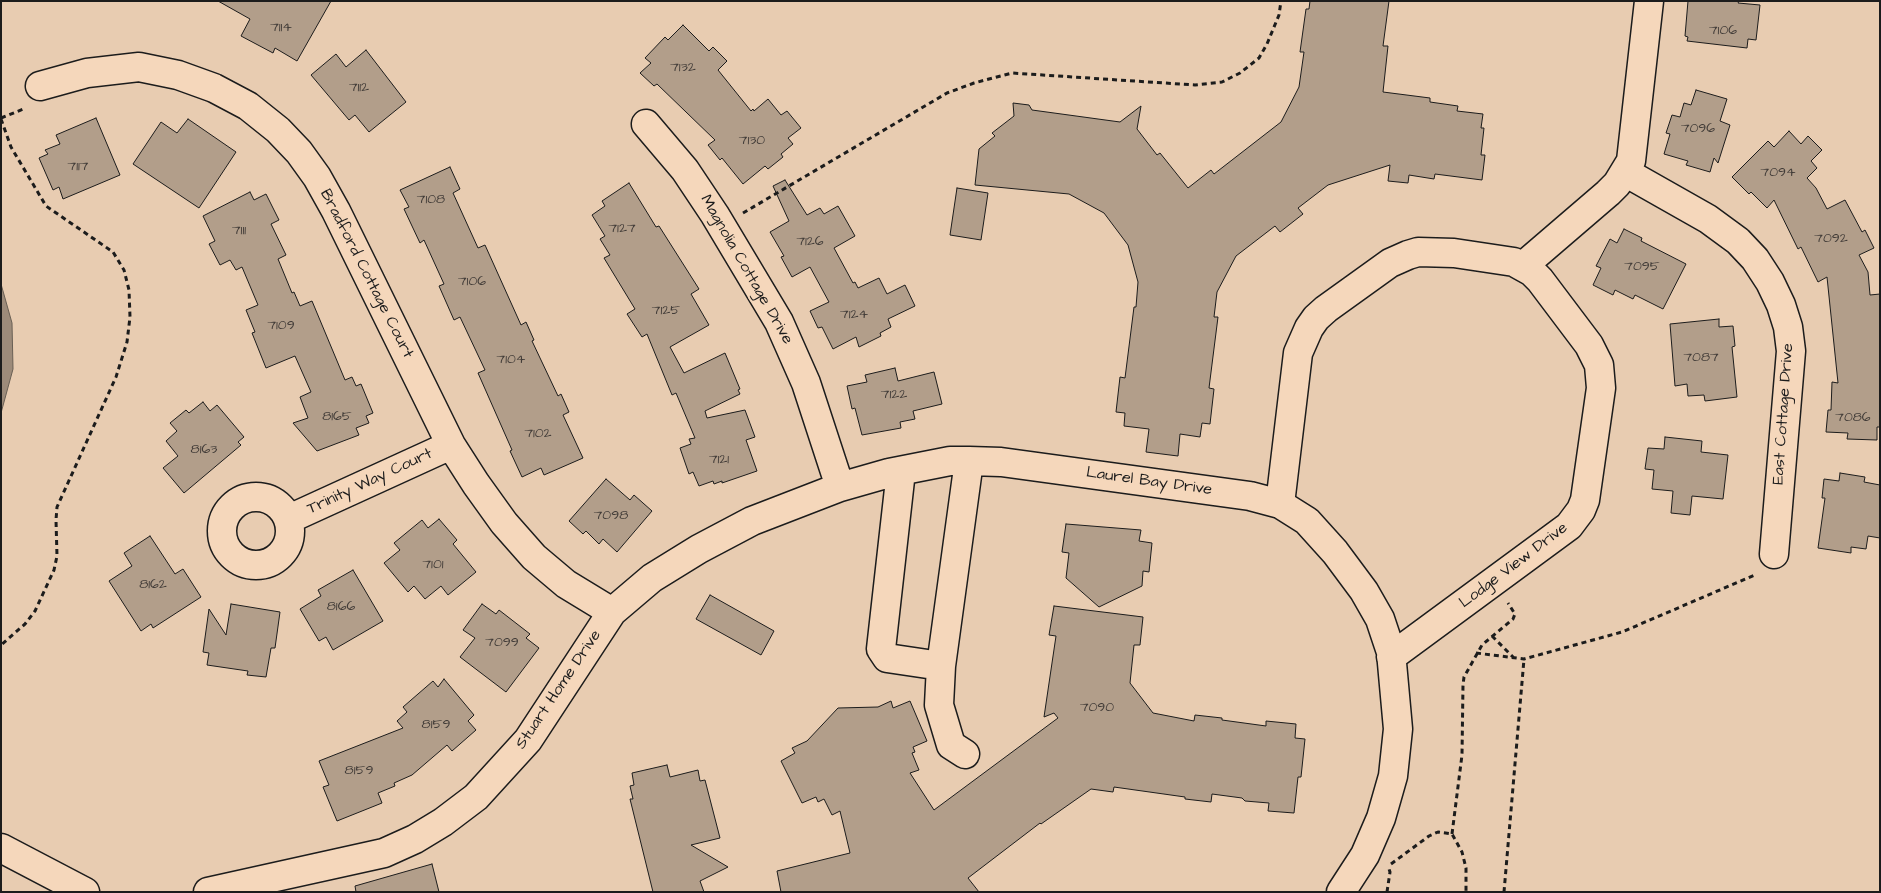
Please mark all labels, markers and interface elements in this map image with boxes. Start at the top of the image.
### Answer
house number: 7114 [270,20,292,36]
house number: 7106 [1709,23,1737,39]
house number: 7132 [670,60,696,76]
house number: 7112 [349,80,369,96]
house number: 7096 [1681,121,1715,137]
house number: 7130 [739,133,765,149]
house number: 7117 [68,159,88,175]
house number: 7094 [1761,165,1795,181]
street label: Bradford Cottage Court [315,186,417,362]
house number: 7108 [417,192,445,208]
street label: Magnolia Cottage Drive [695,192,797,348]
house number: 7127 [608,221,636,237]
house number: 7111 [232,223,246,239]
house number: 7092 [1814,231,1848,247]
house number: 7126 [796,234,824,250]
house number: 7095 [1624,259,1660,275]
house number: 7106 [458,274,486,290]
house number: 7125 [652,303,680,319]
house number: 7124 [840,307,868,323]
house number: 7109 [267,318,295,334]
street label: East Cottage Drive [1769,343,1799,485]
house number: 7087 [1683,350,1719,366]
house number: 7104 [497,352,525,368]
house number: 7122 [881,387,907,403]
house number: 8165 [322,409,352,425]
house number: 7086 [1835,410,1871,426]
house number: 7102 [524,426,552,442]
house number: 8163 [191,442,217,458]
street label: Trinity Way Court [305,445,435,519]
house number: 7121 [709,452,729,468]
street label: Laurel Bay Drive [1085,464,1213,500]
house number: 7098 [594,508,628,524]
street label: Lodge View Drive [1456,519,1572,613]
house number: 7101 [422,557,444,573]
house number: 8162 [139,577,167,593]
house number: 8166 [327,599,355,615]
street label: Stuart Home Drive [512,627,606,753]
house number: 7099 [485,635,519,651]
house number: 7090 [1080,700,1114,716]
house number: 8159 [422,717,450,733]
house number: 8159 [345,763,373,779]

